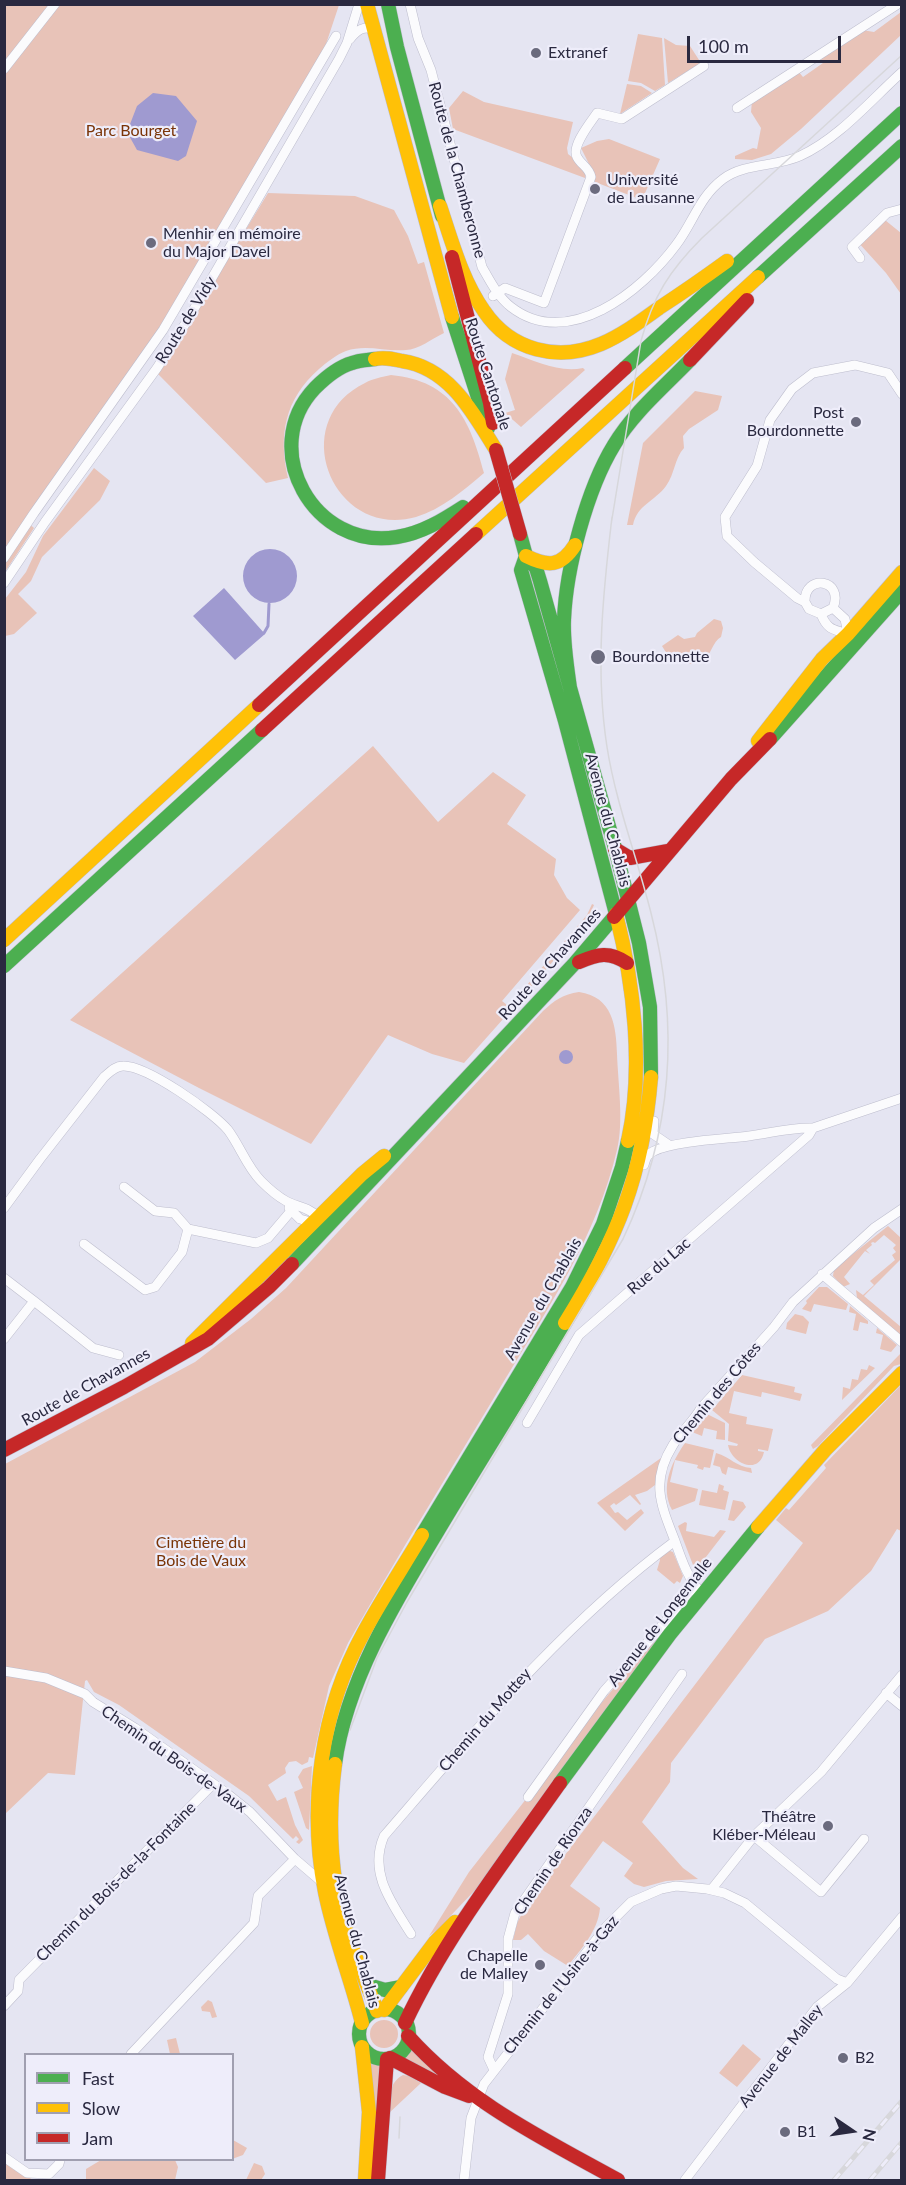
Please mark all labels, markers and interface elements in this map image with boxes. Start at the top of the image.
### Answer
scale bar [690,24,844,62]
text: 100 m [698,35,749,57]
place label: Extranef [548,43,607,63]
marker: Extranef [529,46,543,60]
street label: Route de la Chamberonne [424,80,490,260]
park label: Parc Bourget [86,121,176,141]
place label: Université de Lausanne [607,170,695,208]
marker: Université de Lausanne [588,182,602,196]
place label: Menhir en mémoire du Major Davel [163,224,301,262]
marker: Menhir en mémoire du Major Davel [144,236,158,250]
street label: Route de Vidy [152,273,220,367]
street label: Route Cantonale [461,315,515,433]
place label: Post Bourdonnette [747,403,844,441]
marker: Post Bourdonnette [849,415,863,429]
place label: Bourdonnette [612,647,709,667]
marker: Bourdonnette [589,648,607,666]
street label: Avenue du Chablais [581,751,635,889]
street label: Route de Chavannes [495,904,605,1024]
street label: Avenue du Chablais [500,1234,586,1364]
street label: Rue du Lac [624,1234,694,1298]
street label: Chemin des Côtes [669,1338,765,1448]
street label: Route de Chavannes [18,1344,154,1430]
park label: Cimetière du Bois de Vaux [156,1533,246,1571]
street label: Avenue de Longemalle [604,1554,716,1690]
street label: Chemin du Mottey [435,1664,535,1776]
street label: Chemin du Bois-de-Vaux [97,1701,251,1817]
street label: Chemin du Bois-de-la-Fontaine [32,1798,200,1966]
street label: Chemin de Rionza [510,1803,596,1919]
place label: Théâtre Kléber-Méleau [712,1807,816,1845]
marker: Théâtre Kléber-Méleau [821,1819,835,1833]
street label: Avenue du Chablais [330,1872,384,2010]
street label: Chemin de l'Usine-à-Gaz [499,1912,623,2058]
place label: Chapelle de Malley [460,1946,528,1984]
marker: Chapelle de Malley [533,1958,547,1972]
street label: Avenue de Malley [735,2001,827,2111]
place label: B2 [855,2048,875,2068]
marker: B2 [836,2051,850,2065]
legend [24,2053,234,2161]
text: Fast [82,2067,114,2089]
text: Slow [82,2097,120,2119]
north arrow [822,2101,882,2161]
place label: B1 [797,2122,817,2142]
marker: B1 [778,2125,792,2139]
text: Jam [82,2127,113,2149]
text: N [859,2127,881,2143]

